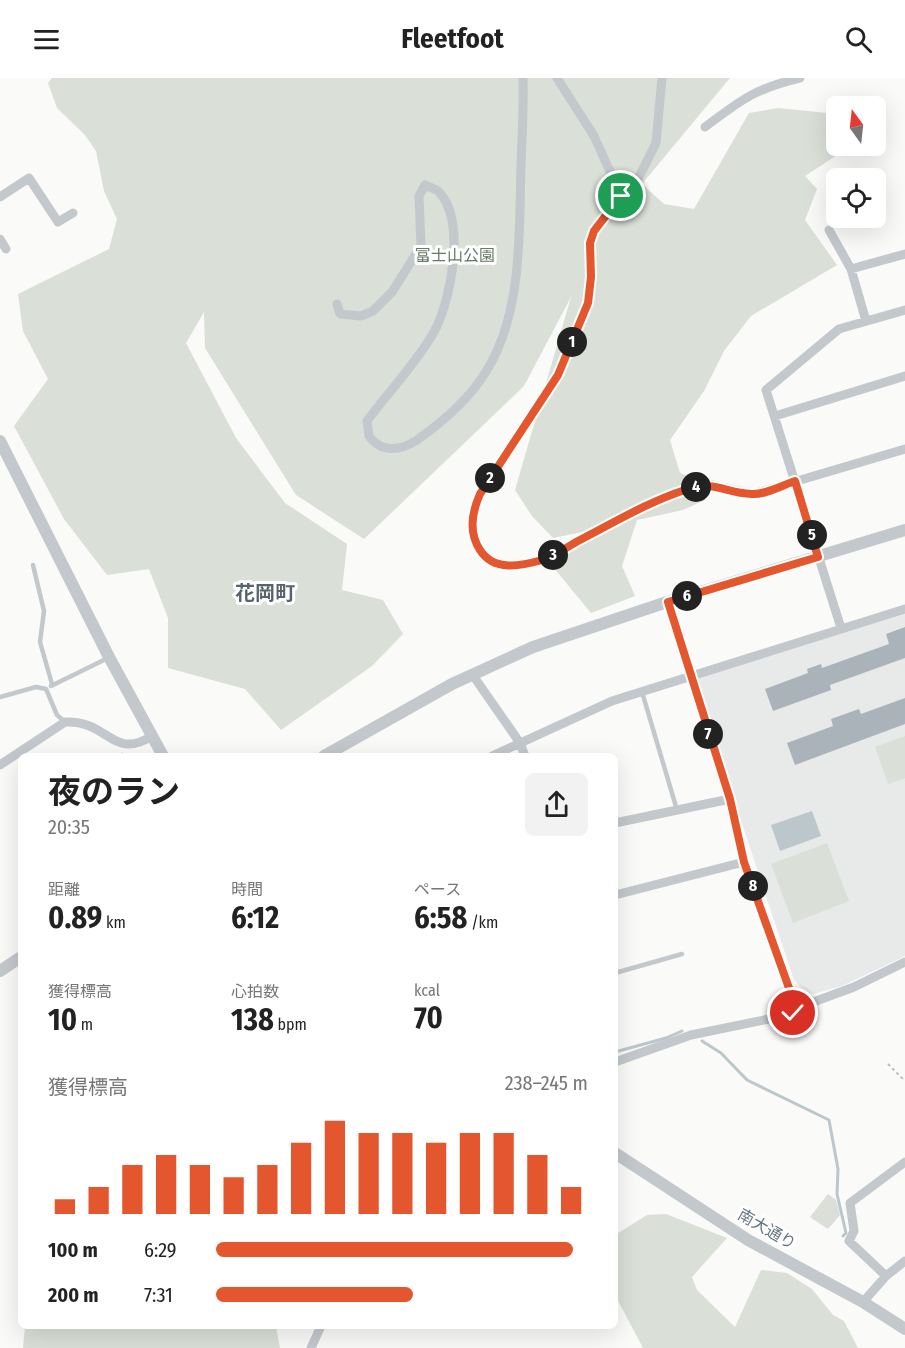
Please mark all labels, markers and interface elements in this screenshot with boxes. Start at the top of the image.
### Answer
icon: menu [30,23,63,56]
text: Fleetfoot [401,23,504,55]
icon: search [842,23,875,56]
north arrow [826,96,886,156]
map controls [826,96,886,228]
button: locate [826,168,886,228]
pin [595,170,646,221]
icon: arrive [604,179,637,212]
park label: 富士山公園 [415,246,495,265]
pin: 1 [557,327,587,357]
text: 1 [569,332,575,351]
pin: 2 [475,463,505,493]
text: 2 [486,468,494,487]
pin: 4 [681,472,711,502]
text: 4 [692,477,700,496]
pin: 5 [797,520,827,550]
text: 5 [808,525,816,544]
pin: 3 [538,540,568,570]
text: 3 [549,545,557,564]
district label: 花岡町 [235,581,295,605]
pin: 6 [672,581,702,611]
text: 6 [683,586,691,605]
pin: 7 [693,719,723,749]
text: 7 [705,724,711,743]
text: 夜のラン [48,772,180,812]
button: share [525,773,588,836]
text: 20:35 [48,815,90,839]
pin: 8 [738,871,768,901]
text: 8 [749,876,757,895]
text: 距離 [48,880,80,899]
text: 時間 [231,880,263,899]
text: ペース [414,880,461,899]
text: 0.89 [48,900,102,936]
text: 6:12 [231,900,279,936]
text: 6:58 [414,900,467,936]
text: km [102,913,126,932]
text: /km [467,913,498,932]
text: kcal [414,981,440,1000]
text: 獲得標高 [48,982,112,1001]
text: 心拍数 [231,982,279,1001]
pin [767,987,818,1038]
icon: check [776,996,809,1029]
text: 70 [414,1000,443,1036]
text: 10 [48,1002,77,1038]
text: 138 [231,1002,274,1038]
text: m [77,1015,93,1034]
text: bpm [274,1015,307,1034]
text: 238–245 m [505,1071,588,1095]
text: 獲得標高 [48,1075,128,1099]
street label: 南大通り [735,1205,799,1253]
text: 100 m [48,1238,98,1262]
text: 6:29 [144,1238,177,1262]
text: 200 m [48,1283,99,1307]
text: 7:31 [144,1283,173,1307]

